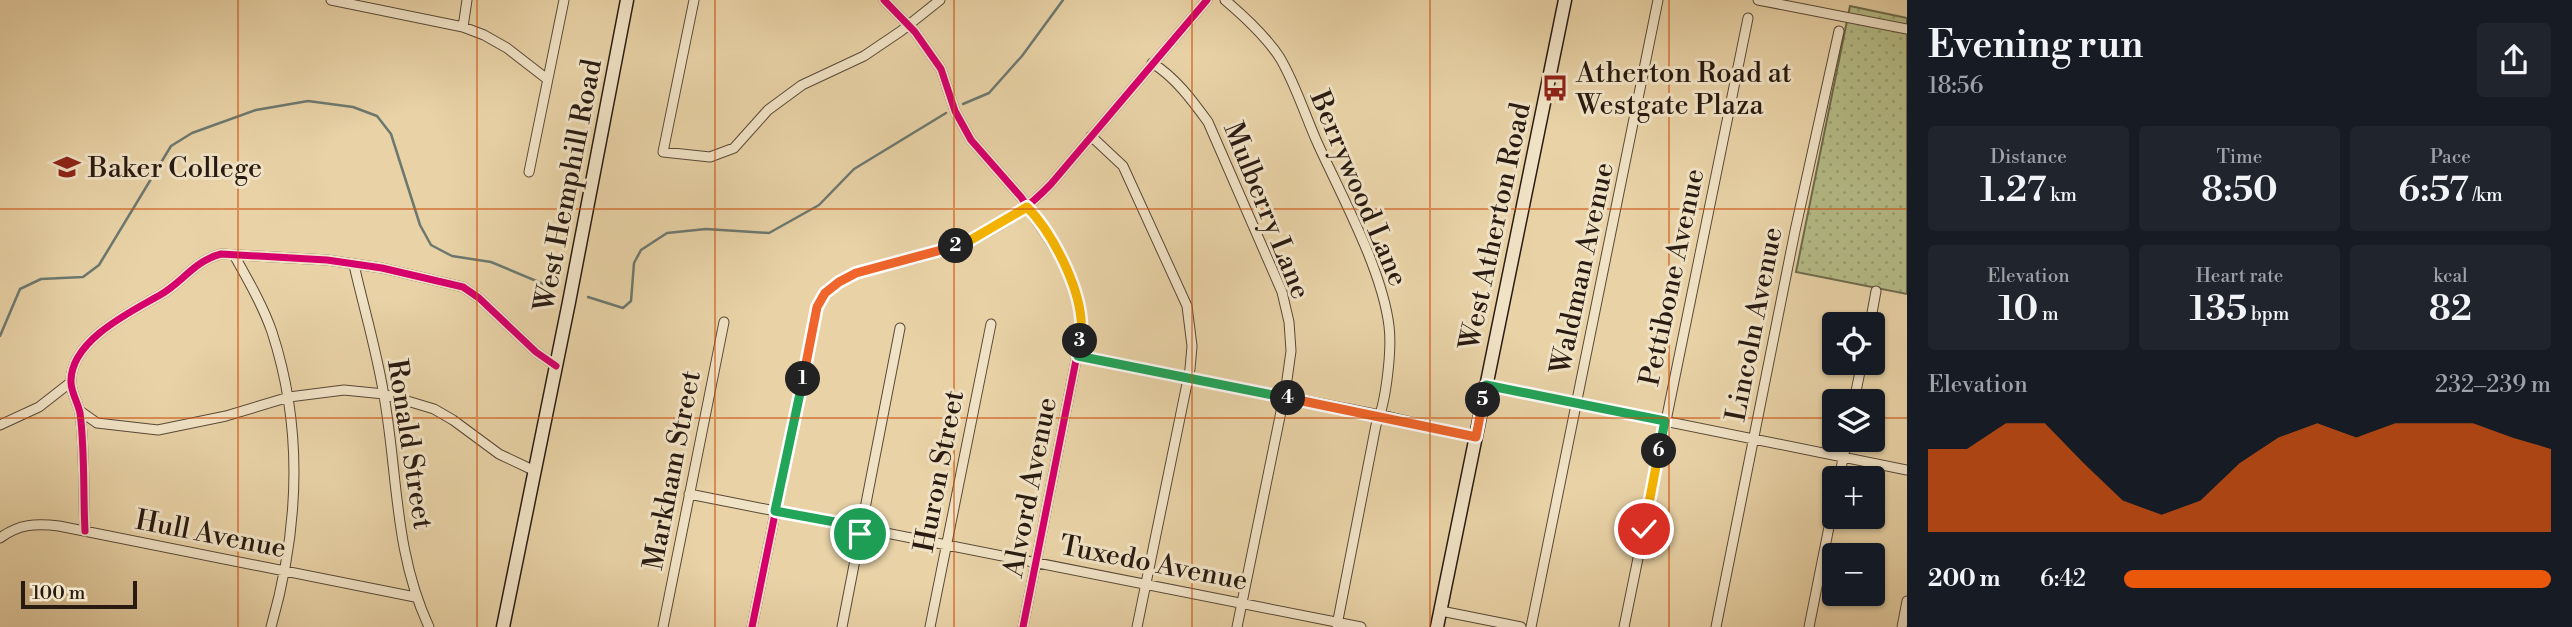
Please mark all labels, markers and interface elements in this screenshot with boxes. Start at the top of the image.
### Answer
text: Evening run [1928,22,2143,69]
button: share [2477,23,2551,97]
street label: West Hemphill Road [527,56,610,315]
place label: Atherton Road at Westgate Plaza [1575,56,1792,123]
text: 18:56 [1928,72,1983,100]
bus stop icon: Atherton Road at Westgate Plaza [1540,73,1570,103]
street label: Berrywood Lane [1301,85,1416,292]
street label: West Atherton Road [1452,99,1539,354]
street label: Mulberry Lane [1215,117,1318,304]
text: Distance [1990,145,2067,169]
text: Time [2217,145,2262,169]
text: Pace [2430,145,2471,169]
place label: Baker College [87,151,262,186]
school or university icon: Baker College [52,152,82,182]
street label: Waldman Avenue [1543,159,1622,378]
street label: Pettibone Avenue [1632,166,1713,389]
text: 1.27 [1980,169,2046,212]
text: 8:50 [2201,169,2278,212]
text: 6:57 [2398,169,2469,212]
text: km [2046,183,2077,207]
text: /km [2469,183,2503,207]
street label: Lincoln Avenue [1718,224,1790,424]
pin: 2 [939,229,974,264]
text: 2 [950,233,961,257]
text: Elevation [1987,264,2070,288]
text: Heart rate [2196,264,2283,288]
text: kcal [2433,264,2468,288]
text: 10 [1998,288,2038,331]
text: 135 [2190,288,2247,331]
text: 82 [2429,288,2472,331]
text: m [2038,302,2059,326]
text: bpm [2247,302,2290,326]
map controls [1822,312,1885,606]
button: locate [1822,312,1885,375]
pin: 3 [1062,324,1098,358]
text: 3 [1074,328,1085,352]
street label: Ronald Street [379,357,440,532]
pin: 1 [786,362,820,396]
text: 1 [798,366,807,390]
street label: Markham Street [636,367,709,573]
text: Elevation [1928,371,2028,399]
text: 232–239 m [2435,371,2551,399]
pin: 4 [1270,380,1306,416]
pin: 5 [1466,382,1500,418]
text: 4 [1281,385,1294,409]
street label: Huron Street [907,387,972,555]
text: 5 [1477,387,1488,411]
button: layers [1822,389,1885,452]
street label: Alvord Avenue [996,394,1065,581]
pin: 6 [1642,434,1676,468]
text: 6 [1653,438,1664,462]
button: + [1822,466,1885,529]
pin [1614,499,1674,559]
street label: Hull Avenue [132,503,289,566]
pin [830,504,890,564]
icon: check [1625,510,1663,548]
icon: arrive [841,515,879,553]
street label: Tuxedo Avenue [1057,528,1251,599]
button: − [1822,543,1885,606]
text: 200 m [1928,565,2000,593]
text: 6:42 [2040,565,2086,593]
scale bar [21,578,136,610]
text: 100 m [32,581,85,605]

